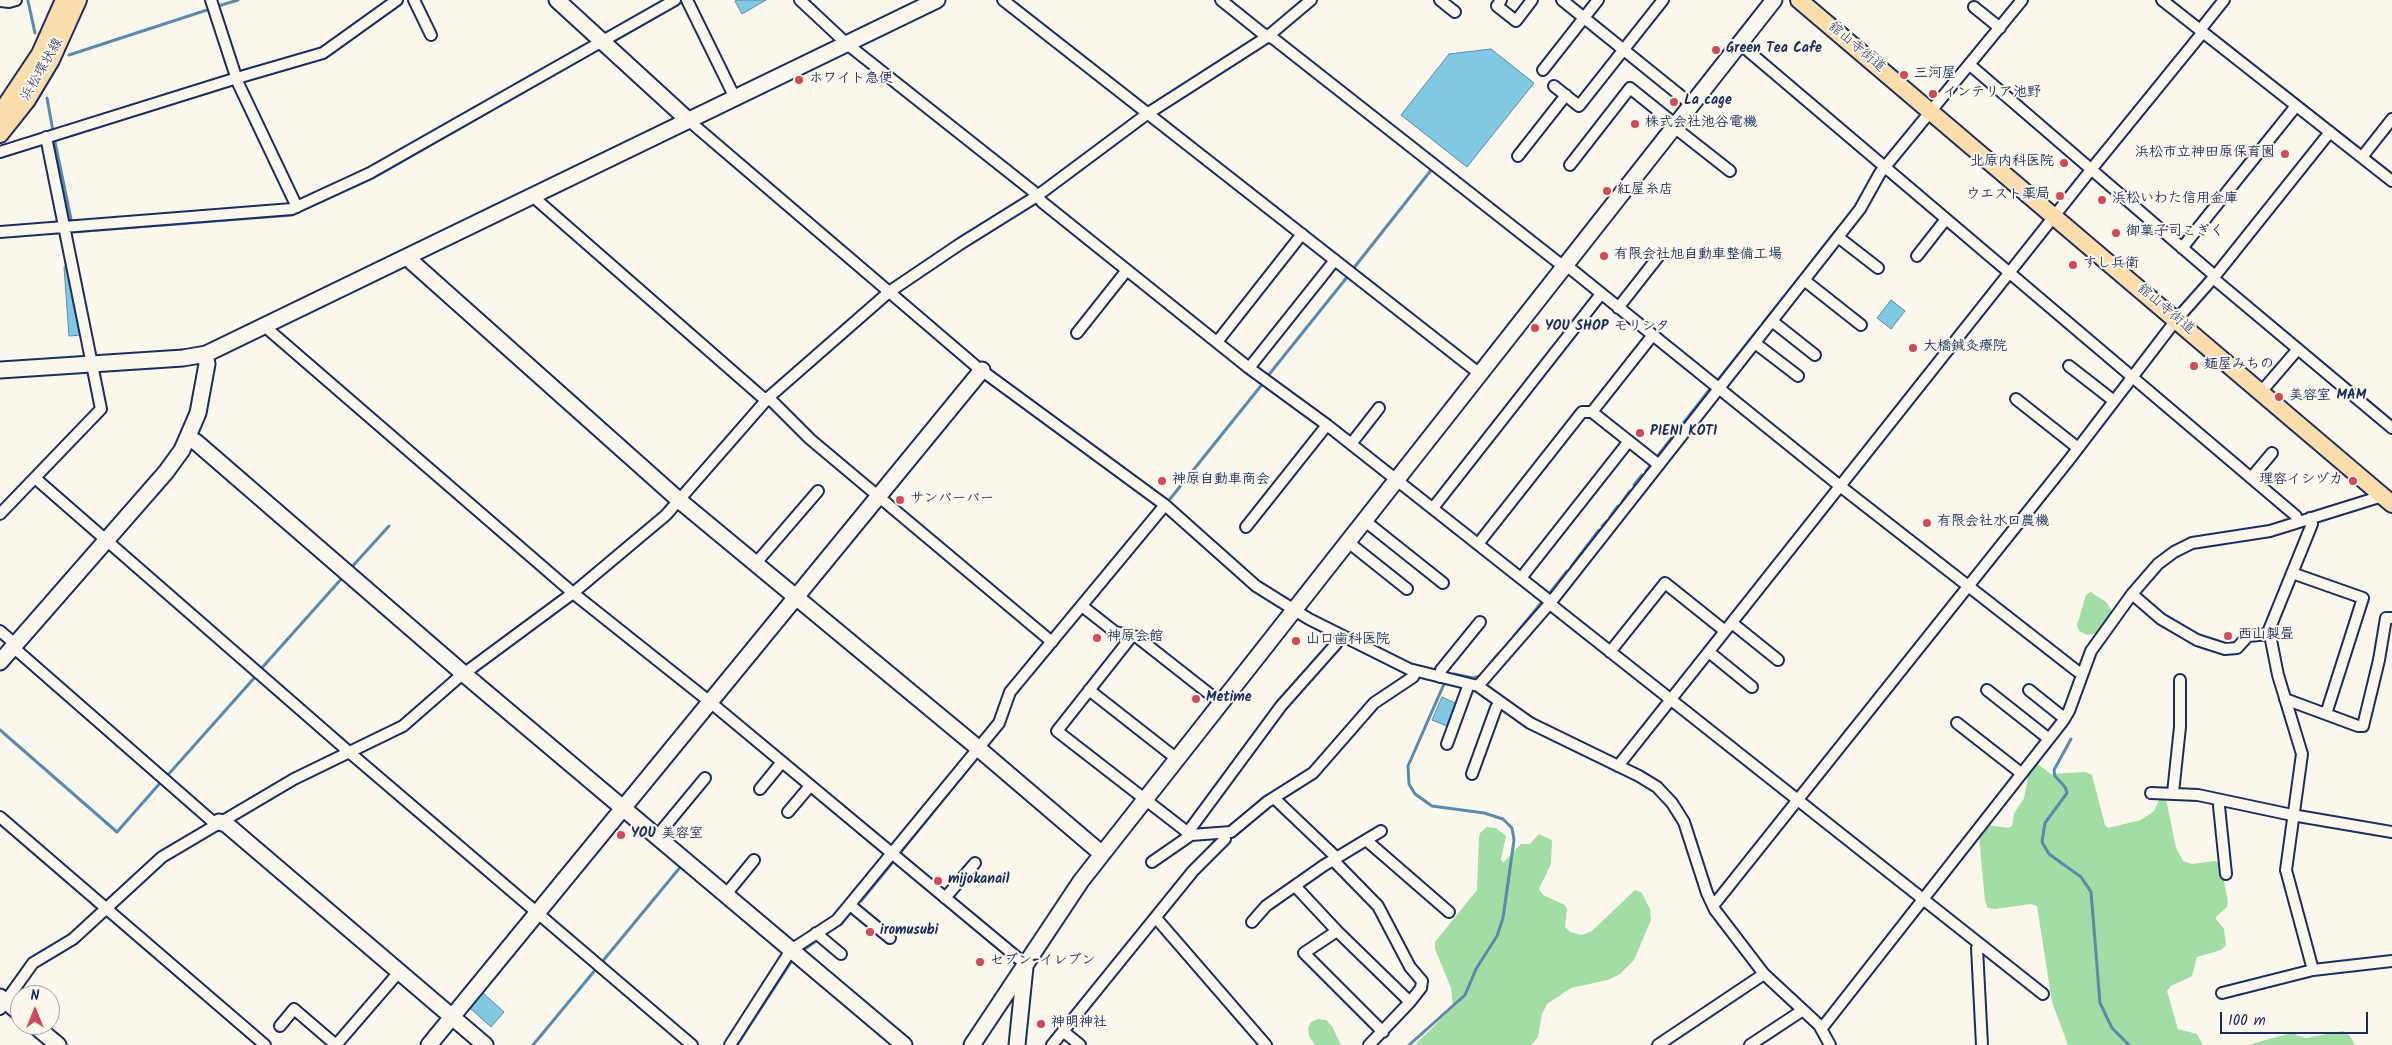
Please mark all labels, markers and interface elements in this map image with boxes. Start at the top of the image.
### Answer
street label: 舘山寺街道 [1824,19,1888,77]
street label: 浜松環状線 [18,35,68,105]
place label: Green Tea Cafe [1726,42,1822,58]
marker: Green Tea Cafe [1710,44,1722,56]
place label: 三河屋 [1914,67,1956,83]
marker: 三河屋 [1898,69,1910,81]
place label: ホワイト急便 [809,72,893,88]
marker: ホワイト急便 [793,74,805,86]
place label: インテリア池野 [1943,86,2041,102]
marker: インテリア池野 [1927,88,1939,100]
place label: La cage [1684,94,1732,110]
marker: La cage [1668,96,1680,108]
place label: 株式会社池谷電機 [1645,116,1757,132]
marker: 株式会社池谷電機 [1629,118,1641,130]
place label: 浜松市立神田原保育園 [2135,146,2275,162]
marker: 浜松市立神田原保育園 [2279,148,2291,160]
place label: 北原内科医院 [1970,155,2054,171]
marker: 北原内科医院 [2058,157,2070,169]
place label: 紅屋糸店 [1617,183,1673,199]
marker: 紅屋糸店 [1601,185,1613,197]
place label: ウエスト薬局 [1966,188,2050,204]
marker: ウエスト薬局 [2054,190,2066,202]
place label: 浜松いわた信用金庫 [2112,192,2238,208]
marker: 浜松いわた信用金庫 [2096,194,2108,206]
place label: 御菓子司こぎく [2126,225,2224,241]
marker: 御菓子司こぎく [2110,227,2122,239]
place label: 有限会社旭自動車整備工場 [1614,248,1782,264]
marker: 有限会社旭自動車整備工場 [1598,250,1610,262]
place label: すし兵衛 [2083,257,2139,273]
marker: すし兵衛 [2067,259,2079,271]
street label: 舘山寺街道 [2133,281,2197,339]
place label: YOU SHOP モリシタ [1545,320,1670,336]
marker: YOU SHOP モリシタ [1529,322,1541,334]
place label: 大橋鍼灸療院 [1923,340,2007,356]
marker: 大橋鍼灸療院 [1907,342,1919,354]
place label: 麺屋みちの [2204,358,2274,374]
marker: 麺屋みちの [2188,360,2200,372]
place label: 美容室 MAM [2289,389,2366,405]
marker: 美容室 MAM [2273,391,2285,403]
place label: PIENI KOTI [1650,425,1717,441]
marker: PIENI KOTI [1634,427,1646,439]
place label: 神原自動車商会 [1172,473,1270,489]
place label: 理容イシヅカ [2259,473,2343,489]
marker: 神原自動車商会 [1156,475,1168,487]
marker: 理容イシヅカ [2347,475,2359,487]
place label: サンバーバー [910,492,994,508]
marker: サンバーバー [894,494,906,506]
place label: 有限会社水口農機 [1937,515,2049,531]
marker: 有限会社水口農機 [1921,517,1933,529]
place label: 西山製畳 [2238,628,2294,644]
place label: 神原会館 [1107,630,1163,646]
marker: 西山製畳 [2222,630,2234,642]
marker: 神原会館 [1091,632,1103,644]
place label: 山口歯科医院 [1306,633,1390,649]
marker: 山口歯科医院 [1290,635,1302,647]
place label: Metime [1206,691,1252,707]
marker: Metime [1190,693,1202,705]
place label: YOU 美容室 [631,827,703,843]
marker: YOU 美容室 [615,829,627,841]
place label: mijokanail [948,873,1009,889]
marker: mijokanail [932,875,944,887]
place label: iromusubi [880,924,938,940]
marker: iromusubi [864,926,876,938]
place label: セブン-イレブン [990,954,1095,970]
marker: セブン-イレブン [974,956,986,968]
north arrow [10,985,60,1035]
text: N [31,985,39,1007]
scale bar [2222,1002,2370,1034]
text: 100 m [2228,1009,2266,1033]
place label: 神明神社 [1051,1016,1107,1032]
marker: 神明神社 [1035,1018,1047,1030]

